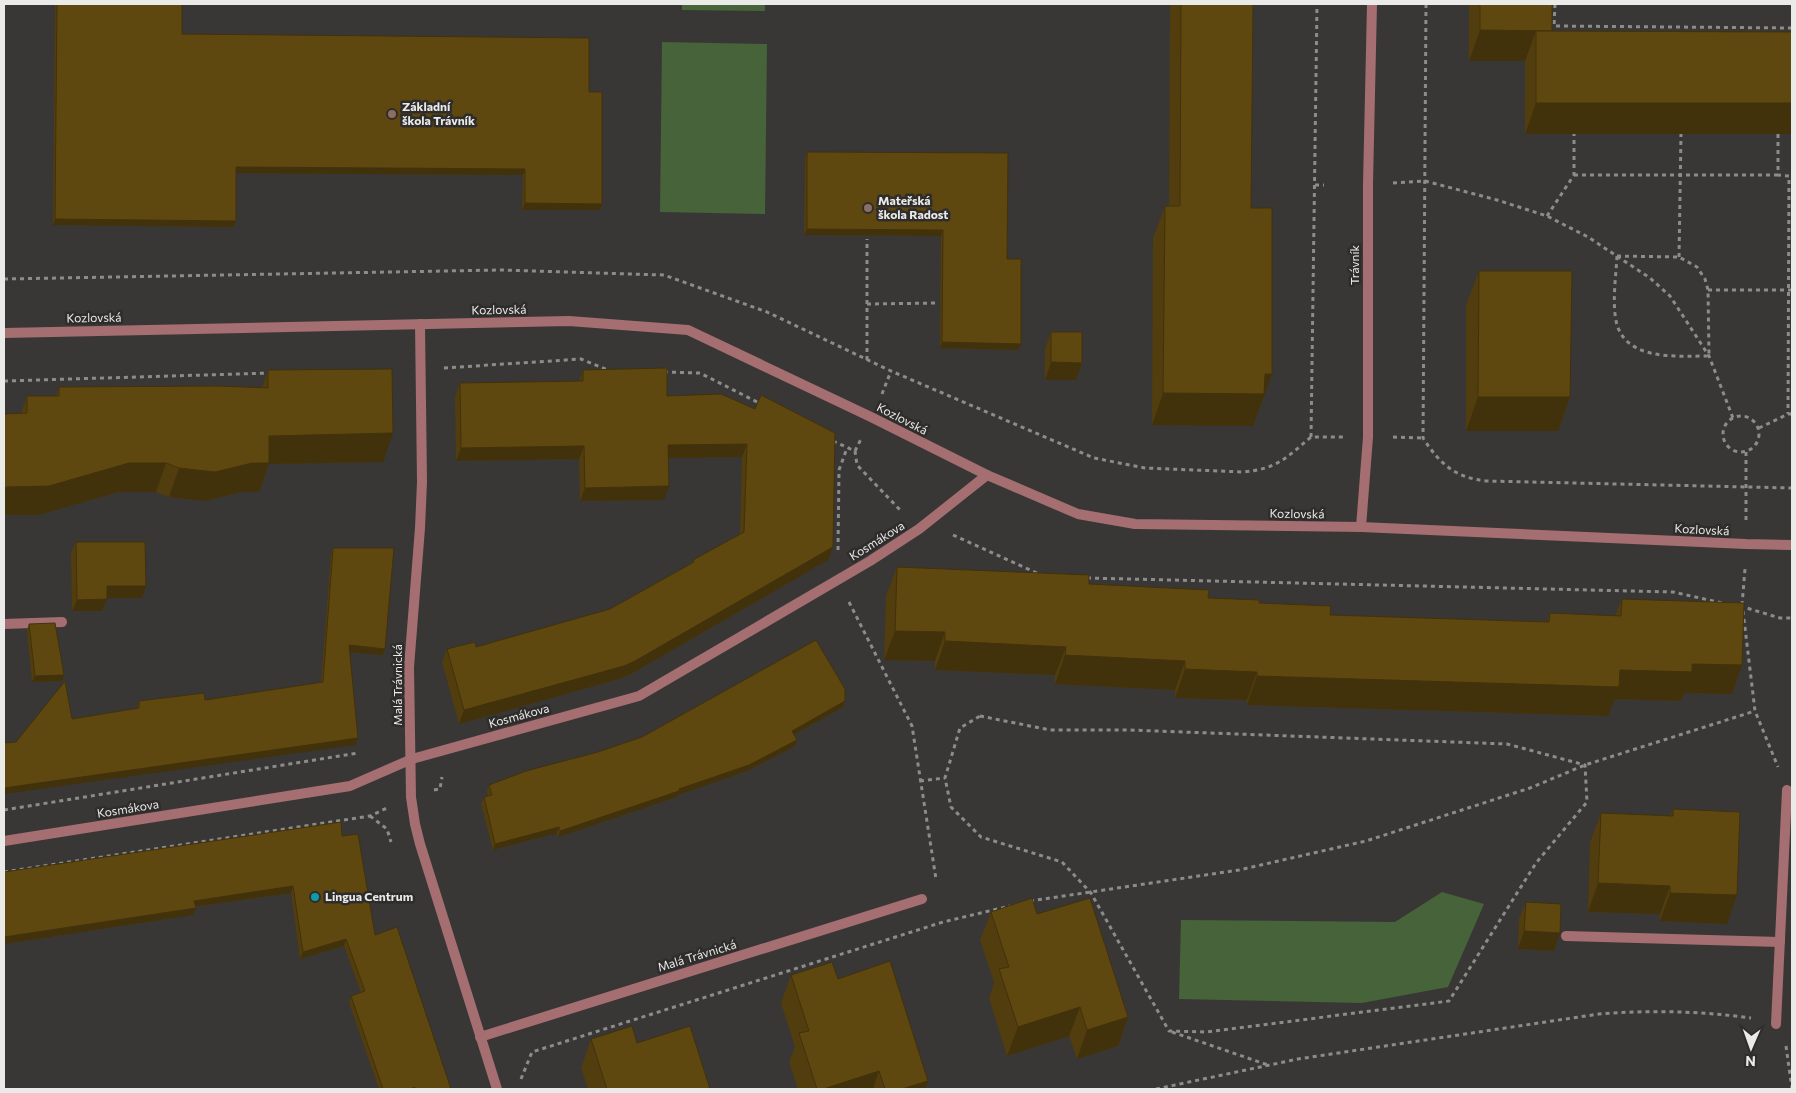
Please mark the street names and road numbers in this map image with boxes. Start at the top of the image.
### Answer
street label: Trávník [1347,244,1361,285]
street label: Kozlovská [471,302,527,316]
street label: Kozlovská [66,310,122,324]
street label: Kozlovská [875,399,930,437]
street label: Kozlovská [1269,506,1325,520]
street label: Kosmákova [846,518,907,563]
street label: Kozlovská [1674,521,1730,537]
street label: Malá Trávnická [390,644,404,726]
street label: Kosmákova [487,700,551,730]
street label: Kosmákova [96,796,160,820]
street label: Malá Trávnická [656,936,738,974]

